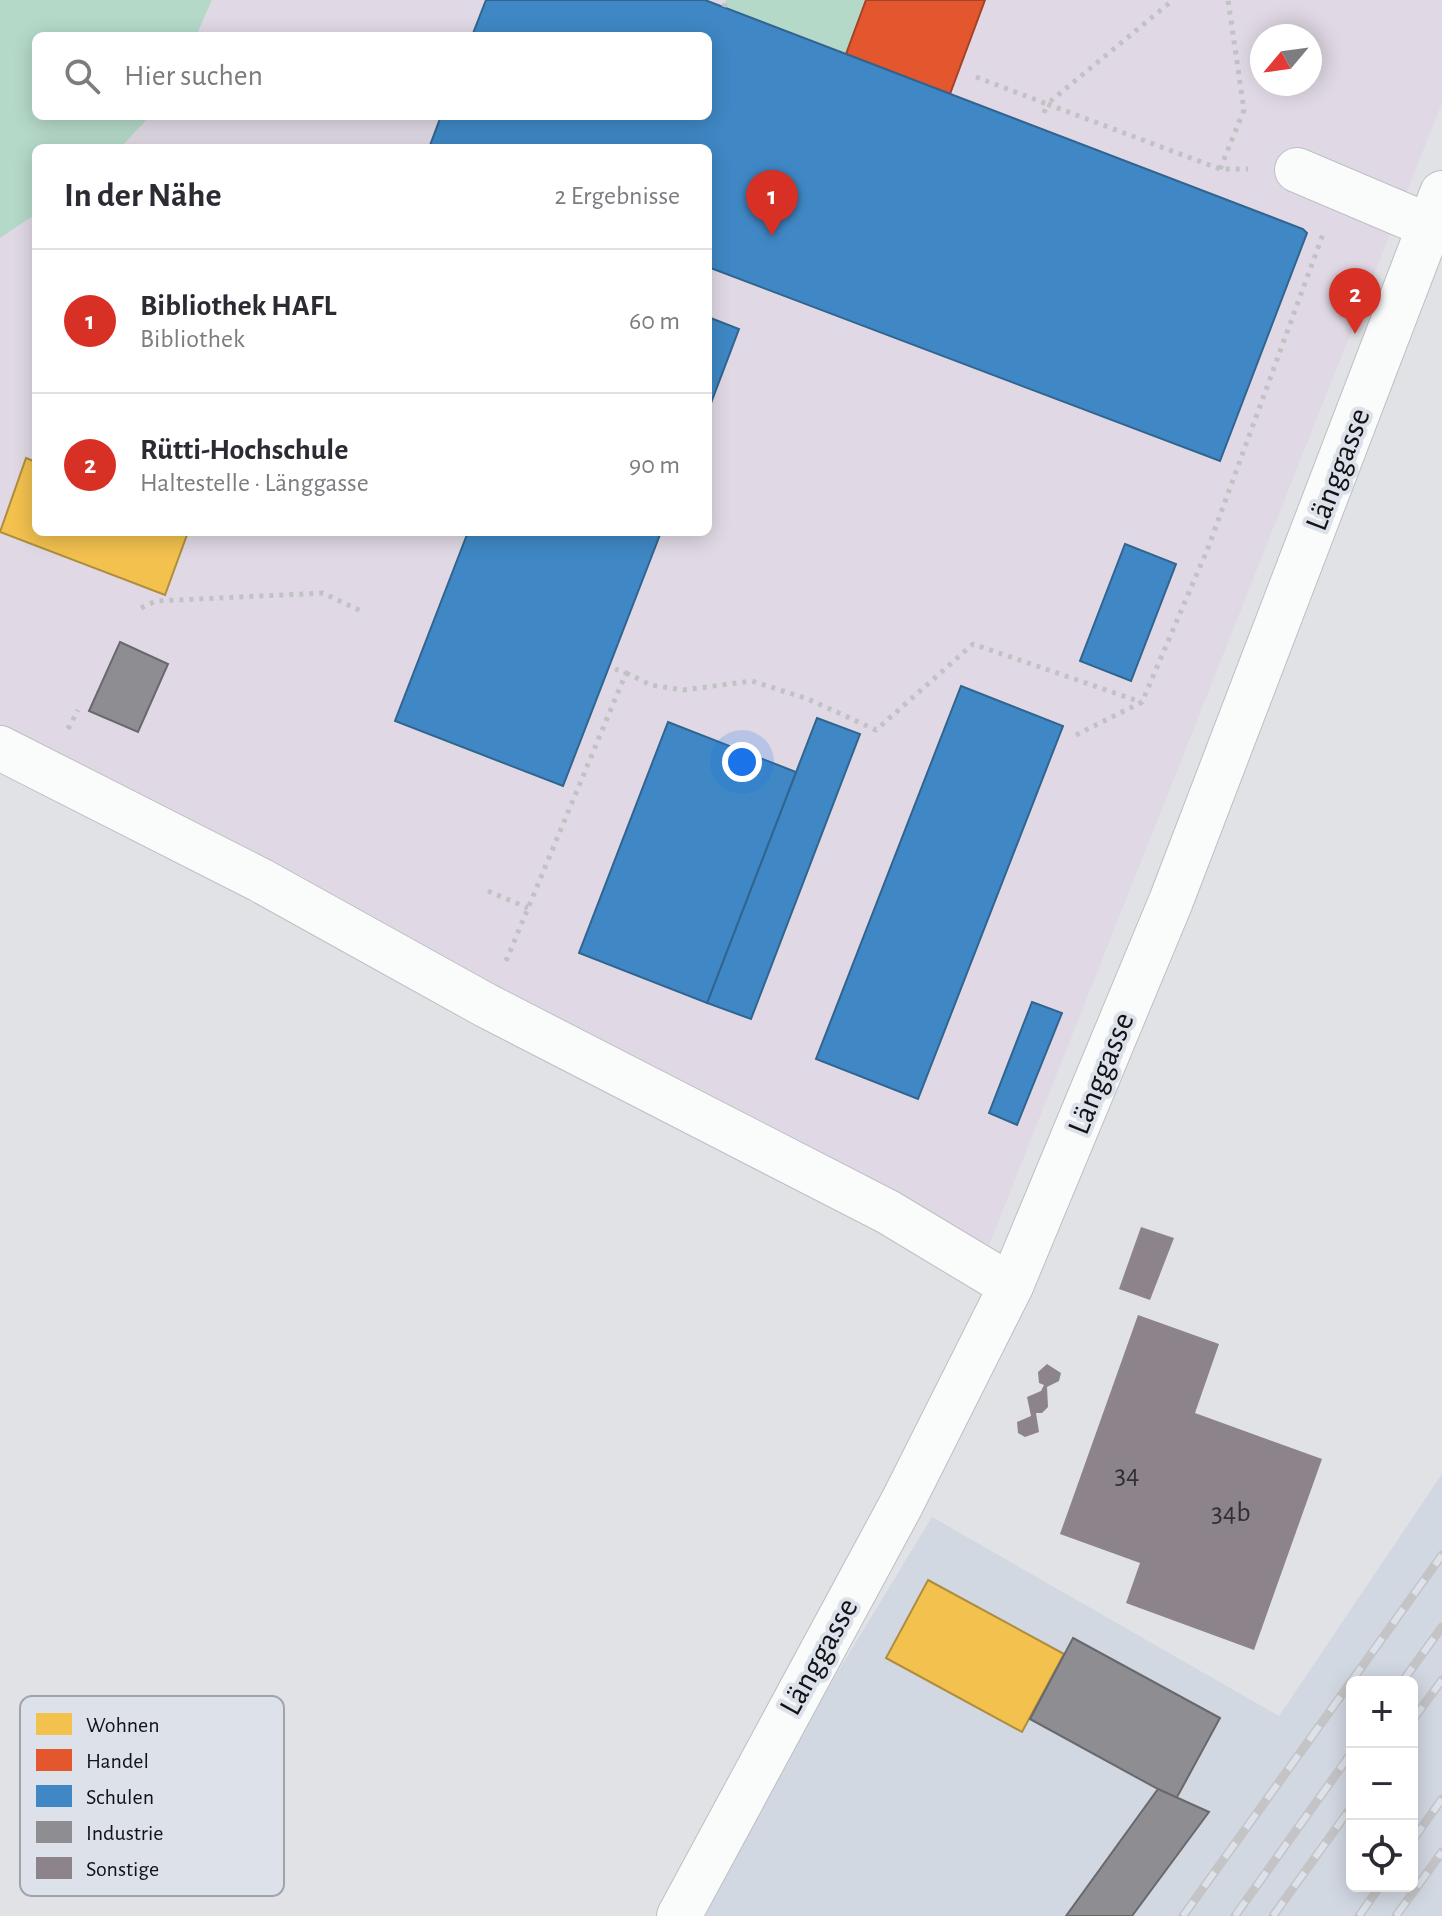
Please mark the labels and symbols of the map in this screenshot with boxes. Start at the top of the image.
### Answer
north arrow [1250,24,1322,96]
pin: 1 [746,170,798,236]
pin: 2 [1329,268,1381,334]
street label: Länggasse [1300,404,1376,535]
your location [722,742,762,782]
street label: Länggasse [1062,1008,1140,1139]
house number: 34 [1114,1461,1140,1489]
house number: 34b [1211,1499,1251,1527]
street label: Länggasse [774,1593,864,1720]
legend [20,1696,284,1896]
text: Wohnen [86,1714,160,1736]
text: Handel [86,1750,149,1772]
text: Schulen [86,1786,154,1808]
text: Industrie [86,1822,163,1844]
text: Sonstige [86,1858,159,1880]

